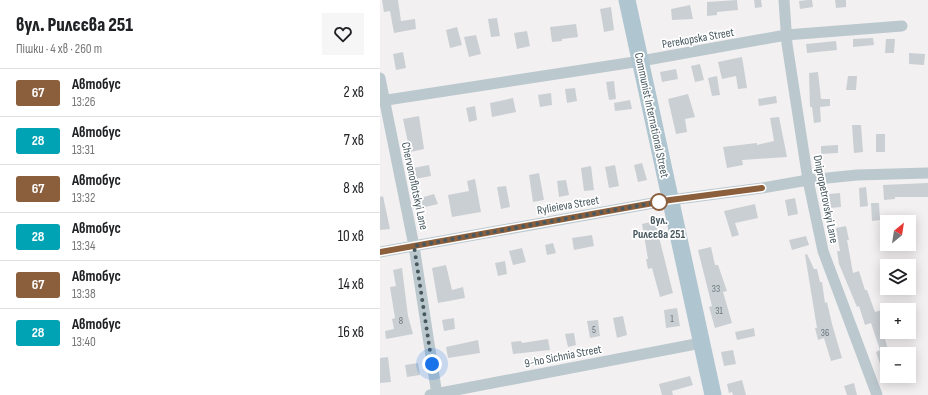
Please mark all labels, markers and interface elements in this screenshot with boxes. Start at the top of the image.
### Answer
button: heart [322,13,364,55]
text: вул. Рилєєва 251 [16,14,133,37]
street label: Perekopska Street [661,25,736,52]
text: Пішки · 4 хв · 260 m [16,41,102,57]
street label: Communist International Street [631,51,672,179]
text: Автобус [72,75,121,94]
text: 2 хв [344,83,364,102]
text: 67 [32,84,44,101]
text: 13:26 [72,94,96,110]
text: Автобус [72,123,121,142]
text: 7 хв [344,131,364,150]
text: 28 [32,132,44,149]
street label: Chervonoflotskyi Lane [398,141,431,232]
text: 13:31 [72,142,94,158]
street label: Dnipropetrovskyi Lane [810,154,841,245]
text: Автобус [72,171,121,190]
text: 8 хв [343,179,364,198]
text: 67 [32,180,44,197]
text: 13:32 [72,190,95,206]
street label: Rylieieva Street [536,193,601,218]
marker: вул. Рилєєва 251 [650,193,668,211]
place label: вул. Рилєєва 251 [633,213,686,242]
north arrow [880,215,916,251]
map controls [880,215,916,383]
text: Автобус [72,219,121,238]
text: 10 хв [338,227,364,246]
text: 28 [32,228,44,245]
text: 13:34 [72,238,95,254]
button: layers [880,259,916,295]
text: Автобус [72,267,121,286]
text: 14 хв [338,275,364,294]
text: 67 [32,276,44,293]
house number: 33 [712,283,720,295]
text: 13:38 [72,286,96,302]
button: + [880,303,916,339]
house number: 31 [715,305,723,317]
house number: 1 [670,313,674,325]
text: Автобус [72,315,121,334]
house number: 8 [399,315,403,327]
text: 16 хв [338,323,364,342]
text: 28 [32,324,44,341]
house number: 5 [592,324,596,336]
house number: 36 [821,327,829,339]
text: 13:40 [72,334,96,350]
street label: 9-ho Sichnia Street [523,342,603,371]
button: − [880,347,916,383]
your location [422,354,442,374]

